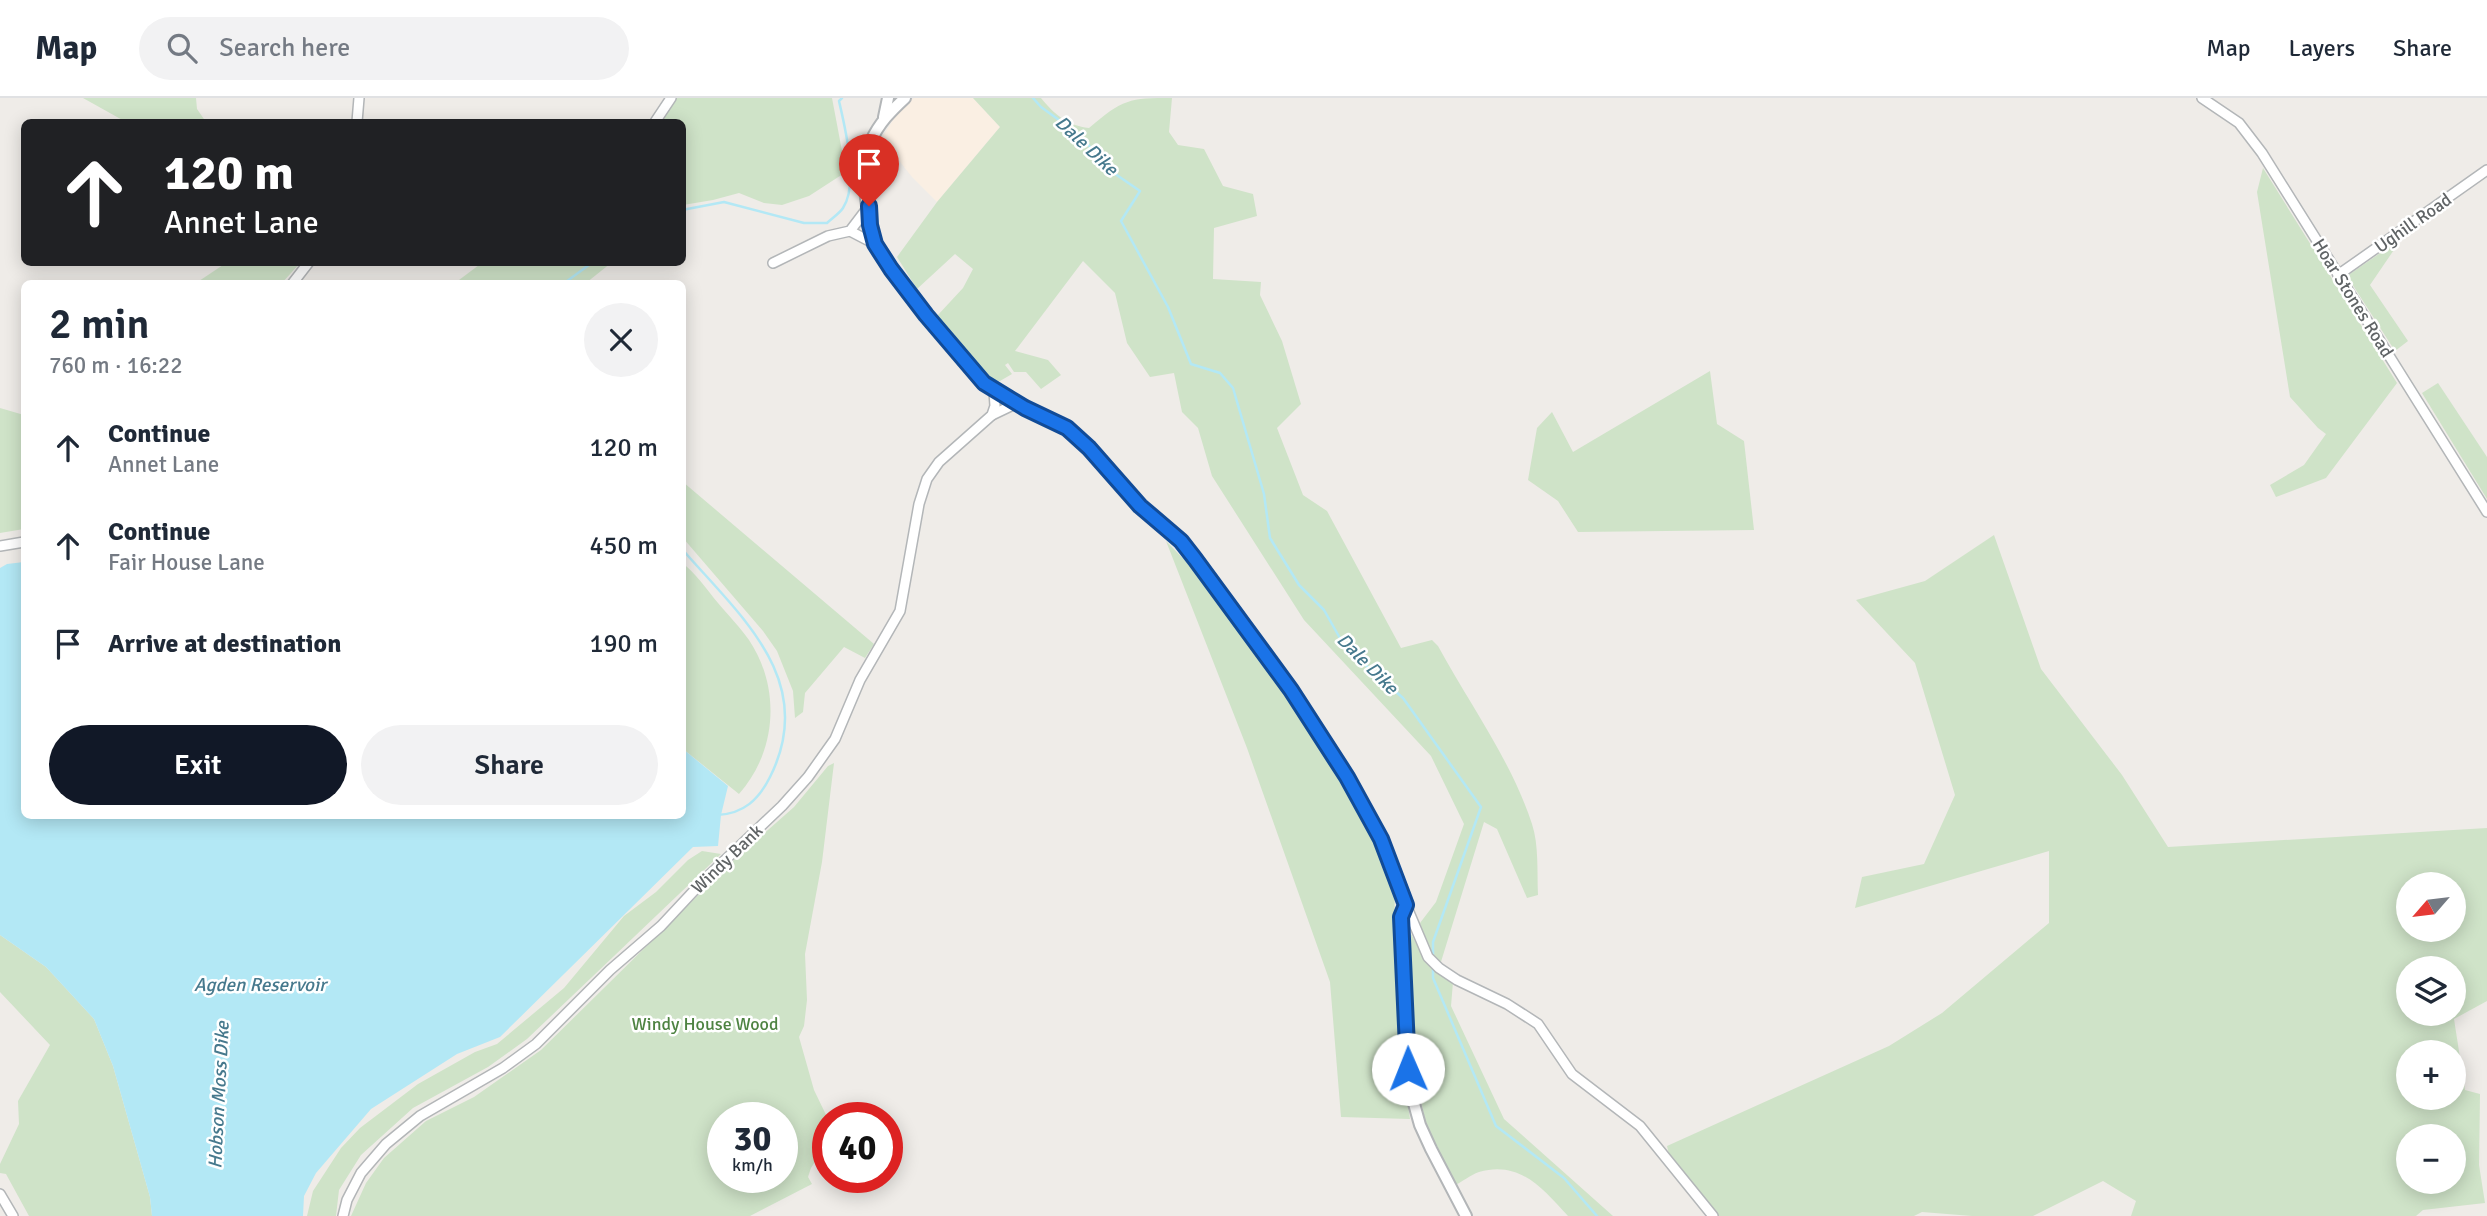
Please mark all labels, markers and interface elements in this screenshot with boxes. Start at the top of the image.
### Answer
search box [139,17,629,80]
text: Map [35,28,97,69]
icon: search [163,29,201,67]
text: Search here [219,32,350,64]
text: Map [2206,33,2251,63]
text: Layers [2289,33,2355,63]
text: Share [2393,33,2452,63]
water label: Dale Dike [1050,111,1124,182]
pin [839,134,899,206]
text: 120 m [164,143,294,203]
icon: arrive [850,145,888,183]
icon: ahead [49,147,140,238]
street label: Ughill Road [2370,188,2456,258]
text: Annet Lane [164,203,319,242]
street label: Hoar Stones Road [2308,235,2398,361]
text: 2 min [49,299,150,350]
button: close [584,303,658,377]
text: 760 m · 16:22 [49,351,183,380]
text: Continue [108,418,210,450]
icon: ahead [49,429,87,467]
text: 120 m [589,432,658,464]
text: Annet Lane [108,450,219,479]
text: Continue [108,516,210,548]
icon: ahead [49,527,87,565]
text: 450 m [589,530,658,562]
text: Fair House Lane [108,548,265,577]
icon: arrive [49,625,87,663]
text: Arrive at destination [108,628,341,660]
text: 190 m [589,628,658,660]
water label: Dale Dike [1332,628,1404,700]
button: Exit [49,725,347,805]
button: Share [361,725,658,805]
street label: Windy Bank [687,820,767,898]
north arrow [2396,872,2466,942]
map controls [2396,872,2466,1194]
button: layers [2396,956,2466,1026]
water label: Agden Reservoir [194,973,329,997]
park label: Windy House Wood [632,1013,778,1035]
water label: Hobson Moss Dike [203,1019,235,1169]
position arrow [1371,1032,1445,1106]
button: + [2396,1040,2466,1110]
speed limit sign: 40 [812,1102,903,1193]
text: 30 [734,1117,771,1160]
button: − [2396,1124,2466,1194]
text: km/h [732,1154,773,1176]

